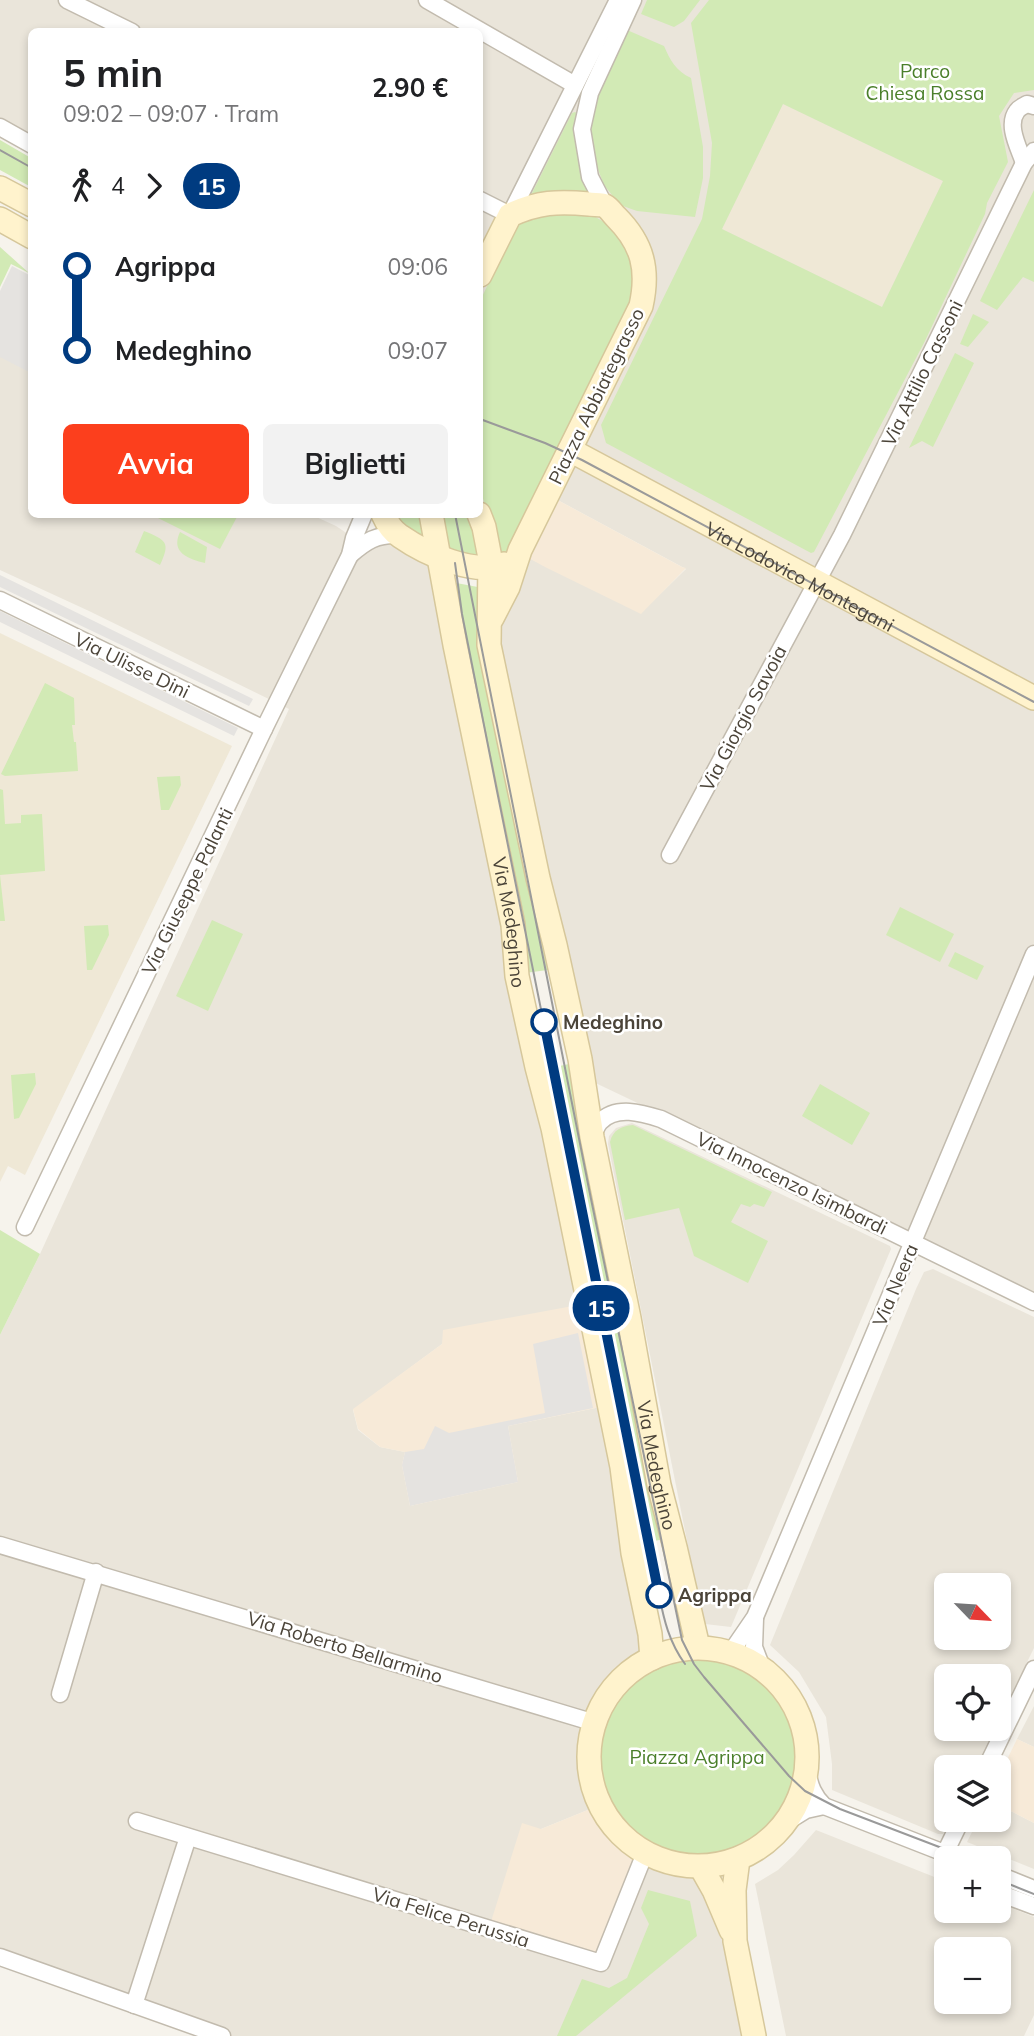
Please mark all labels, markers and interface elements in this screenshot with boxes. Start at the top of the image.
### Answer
text: 5 min [63,49,163,97]
park label: Parco Chiesa Rossa [866,59,984,105]
text: 2.90 € [372,71,448,104]
text: 09:02 – 09:07 · Tram [63,99,279,128]
icon: walk [63,167,101,205]
icon: forward [135,167,173,205]
text: 4 [111,171,125,200]
text: 15 [197,171,226,201]
text: Agrippa [115,250,216,283]
text: 09:06 [388,252,448,281]
street label: Via Attilio Cassoni [876,296,968,450]
street label: Piazza Abbiategrasso [543,304,649,488]
text: Medeghino [115,334,252,367]
text: 09:07 [388,336,448,365]
button: Avvia [63,424,249,504]
button: Biglietti [263,424,448,504]
street label: Via Lodovico Montegani [701,516,898,637]
street label: Via Ulisse Dini [70,627,194,703]
street label: Via Giorgio Savoia [694,641,792,795]
street label: Via Giuseppe Palanti [136,804,238,978]
street label: Via Medeghino [487,855,531,990]
marker: Medeghino [531,1009,557,1035]
place label: Medeghino [563,1010,663,1034]
street label: Via Innocenzo Isimbardi [693,1126,891,1240]
street label: Via Neera [867,1240,923,1330]
line badge: 15 [570,1285,632,1331]
text: 15 [587,1293,615,1323]
street label: Via Medeghino [632,1399,682,1533]
north arrow [934,1573,1012,1650]
map controls [934,1573,1011,2014]
marker: Agrippa [646,1582,672,1608]
place label: Agrippa [678,1583,752,1607]
street label: Via Roberto Bellarmino [244,1606,446,1688]
button: locate [934,1664,1011,1741]
park label: Piazza Agrippa [629,1745,765,1769]
button: layers [934,1755,1011,1832]
button: + [934,1846,1011,1923]
street label: Via Felice Perussia [369,1882,533,1952]
button: − [934,1937,1011,2014]

